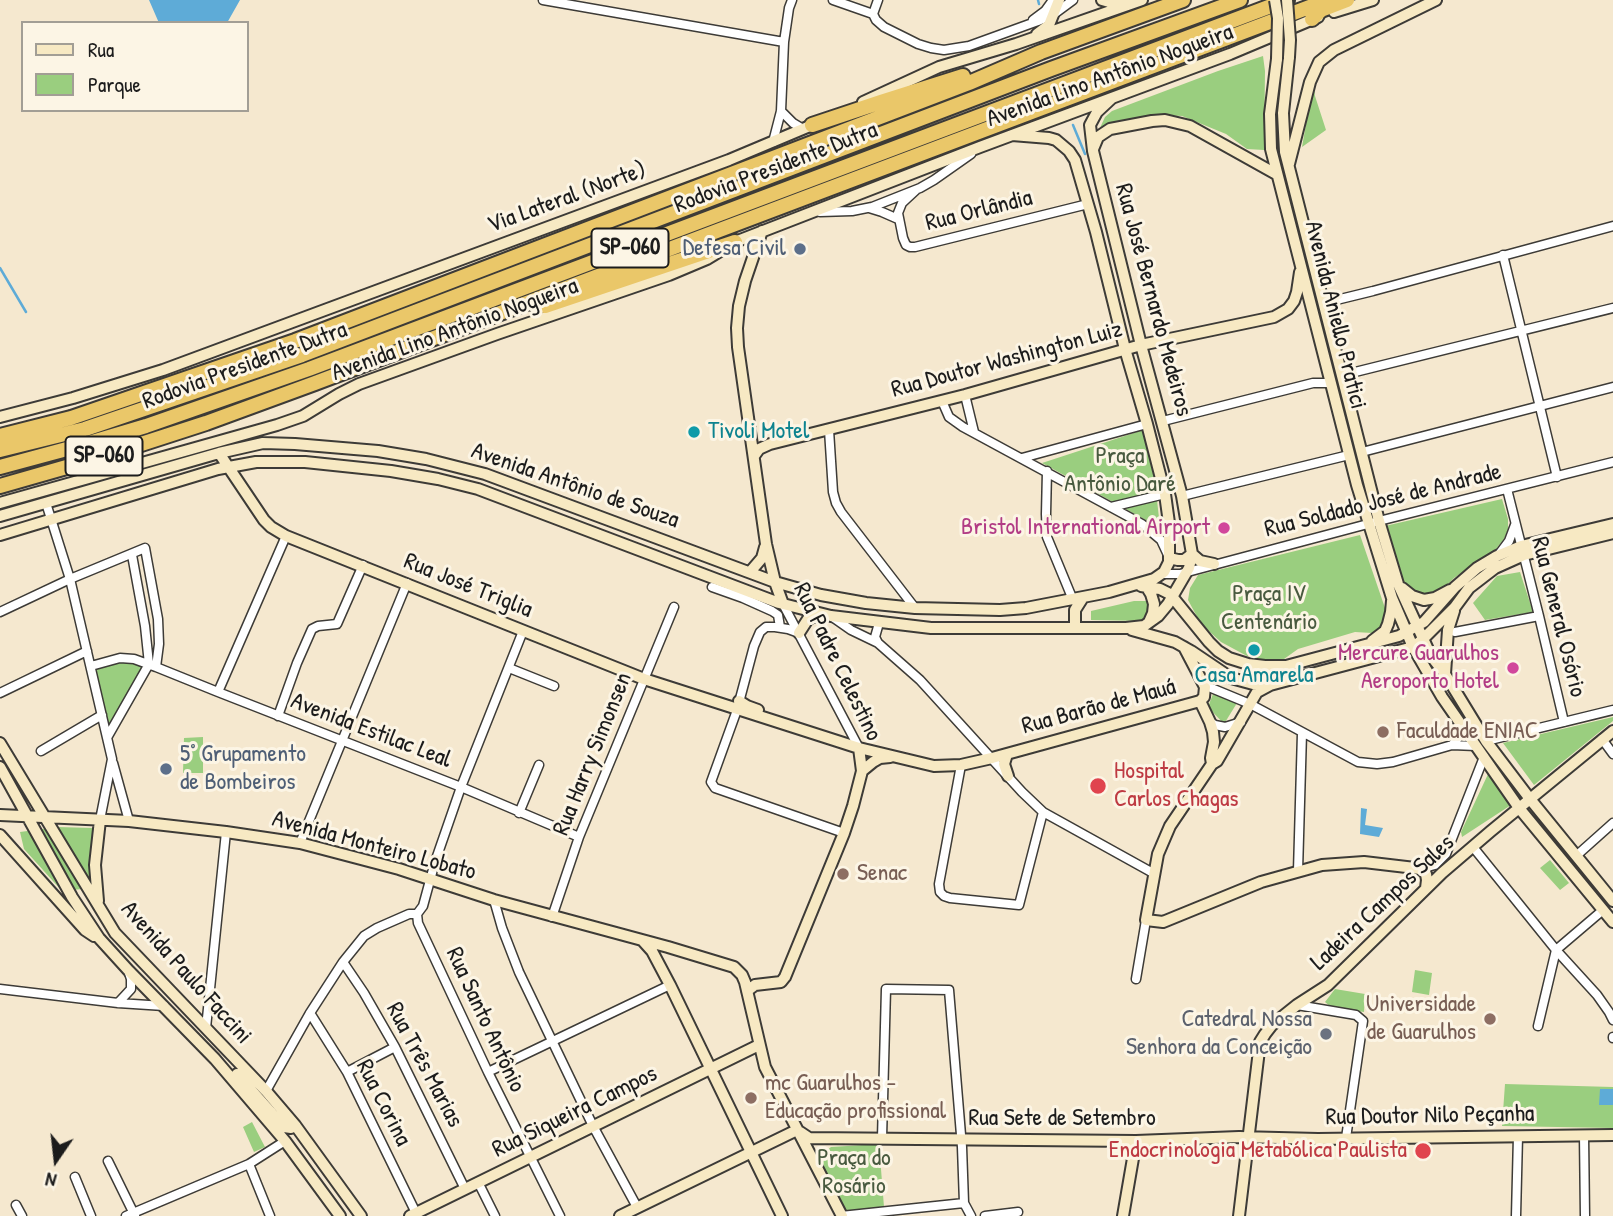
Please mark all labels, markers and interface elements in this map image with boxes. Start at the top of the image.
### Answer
street label: Avenida Lino Antônio Nogueira [983,18,1237,134]
legend [21,21,248,112]
text: Rua [88,35,114,64]
text: Parque [88,70,141,99]
street label: Rodovia Presidente Dutra [670,116,882,220]
street label: Via Lateral (Norte) [484,156,650,240]
street label: Rua José Bernardo Medeiros [1108,181,1198,419]
street label: Rua Orlândia [923,184,1035,238]
street label: Avenida Aniello Pratici [1298,218,1372,412]
road number: SP-060 [592,229,668,268]
place label: Defesa Civil [683,235,786,263]
marker: Defesa Civil [792,241,808,257]
street label: Avenida Lino Antônio Nogueira [328,272,582,388]
street label: Rua Doutor Washington Luiz [888,315,1126,405]
street label: Rodovia Presidente Dutra [139,316,351,416]
place label: Tivoli Motel [708,418,809,446]
marker: Tivoli Motel [686,424,702,440]
road number: SP-060 [66,436,142,476]
street label: Avenida Antônio de Souza [467,437,683,535]
park label: Praça Antônio Daré [1064,443,1176,499]
street label: Rua Soldado José de Andrade [1262,458,1504,544]
place label: Bristol International Airport [961,514,1210,542]
marker: Bristol International Airport [1216,520,1232,536]
street label: Rua General Osório [1524,534,1592,700]
street label: Rua José Triglia [400,547,536,625]
street label: Rua Padre Celestino [786,578,888,746]
park label: Praça IV Centenário [1221,581,1317,637]
place label: Mercure Guarulhos Aeroporto Hotel [1338,640,1499,696]
marker: Casa Amarela [1246,642,1262,658]
marker: Mercure Guarulhos Aeroporto Hotel [1505,660,1521,676]
place label: Casa Amarela [1195,662,1313,690]
street label: Rua Harry Simonsen [547,668,639,840]
street label: Rua Barão de Mauá [1019,673,1179,741]
street label: Avenida Estilac Leal [287,687,455,775]
place label: Faculdade ENIAC [1397,718,1538,746]
marker: Faculdade ENIAC [1375,724,1391,740]
place label: 5° Grupamento de Bombeiros [180,741,306,797]
place label: Hospital Carlos Chagas [1114,758,1239,814]
marker: 5° Grupamento de Bombeiros [158,761,174,777]
marker: Hospital Carlos Chagas [1088,776,1108,796]
street label: Avenida Monteiro Lobato [269,805,479,887]
street label: Ladeira Campos Sales [1305,829,1461,977]
place label: Senac [857,860,907,888]
marker: Senac [835,866,851,882]
street label: Avenida Paulo Faccini [114,896,258,1050]
street label: Rua Santo Antônio [439,943,531,1097]
place label: Universidade de Guarulhos [1366,991,1476,1047]
street label: Rua Três Marias [379,998,469,1132]
place label: Catedral Nossa Senhora da Conceição [1126,1006,1312,1062]
marker: Universidade de Guarulhos [1482,1011,1498,1027]
marker: Catedral Nossa Senhora da Conceição [1318,1026,1334,1042]
street label: Rua Corina [349,1055,417,1151]
street label: Rua Siqueira Campos [488,1060,662,1164]
place label: mc Guarulhos - Educação profissional [765,1070,946,1126]
marker: mc Guarulhos - Educação profissional [743,1090,759,1106]
street label: Rua Doutor Nilo Peçanha [1325,1100,1535,1132]
street label: Rua Sete de Setembro [968,1105,1156,1133]
north arrow [21,1125,91,1195]
place label: Endocrinologia Metabólica Paulista [1109,1137,1407,1165]
marker: Endocrinologia Metabólica Paulista [1413,1141,1433,1161]
park label: Praça do Rosário [817,1145,891,1201]
text: N [43,1167,59,1194]

